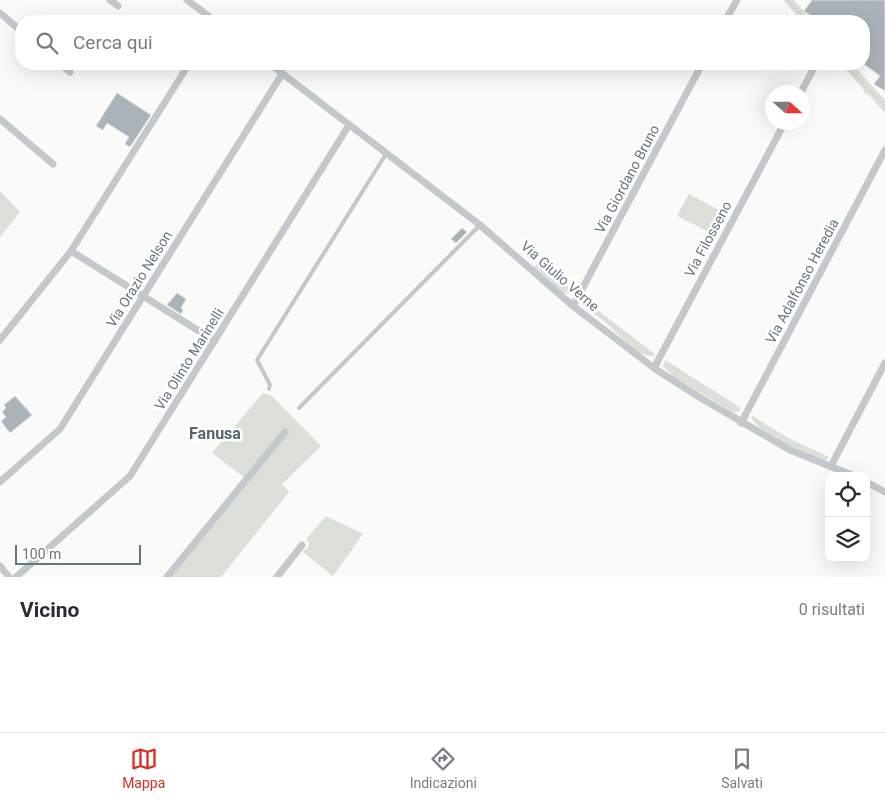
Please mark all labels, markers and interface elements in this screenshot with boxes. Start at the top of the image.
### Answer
search box [15,15,870,70]
icon: search [33,29,61,57]
text: Cerca qui [73,31,153,54]
north arrow [765,85,810,130]
street label: Via Giordano Bruno [592,122,662,236]
street label: Via Filosseno [681,198,735,280]
street label: Via Adalfonso Heredia [762,216,842,346]
street label: Via Orazio Nelson [103,228,175,330]
street label: Via Giulio Verne [518,238,602,314]
street label: Via Olinto Marinelli [151,305,227,413]
district label: Fanusa [189,424,241,443]
map controls [825,472,870,562]
button: locate [825,472,870,517]
button: layers [825,517,870,562]
scale bar [15,542,141,565]
text: 100 m [22,546,61,562]
text: Vicino [20,598,79,622]
text: 0 risultati [799,600,865,619]
tab: Mappa [122,745,165,791]
tab: Indicazioni [410,745,477,791]
tab: Salvati [721,745,763,791]

